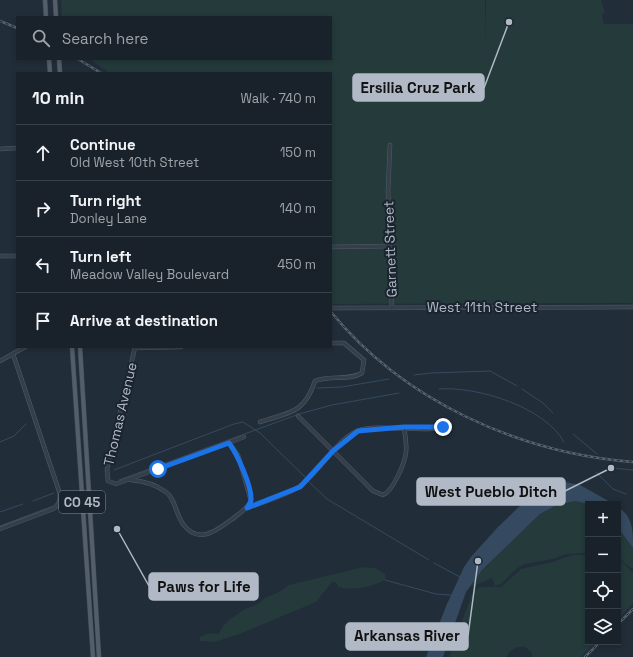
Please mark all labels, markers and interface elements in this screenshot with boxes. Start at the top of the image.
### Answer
search box [16,16,332,60]
icon: search [30,27,52,49]
text: Search here [62,29,148,48]
callout: Ersilia Cruz Park [353,74,484,101]
text: Ersilia Cruz Park [361,78,476,97]
text: 10 min [32,87,85,109]
text: Walk · 740 m [240,90,316,107]
text: Continue [70,135,136,154]
icon: ahead [32,142,54,164]
text: 150 m [280,144,316,161]
text: Old West 10th Street [70,154,199,171]
text: Turn right [70,191,141,210]
icon: right [32,198,54,220]
text: 140 m [280,200,316,217]
street label: Garnett Street [379,200,401,298]
text: Donley Lane [70,210,147,227]
text: Turn left [70,247,132,266]
icon: left [32,254,54,276]
text: 450 m [277,256,316,273]
text: Meadow Valley Boulevard [70,266,229,283]
street label: West 11th Street [427,298,537,316]
icon: arrive [32,310,54,332]
text: Arrive at destination [70,311,218,330]
street label: Thomas Avenue [99,360,141,468]
route end [434,418,452,436]
route start [149,460,167,478]
callout: West Pueblo Ditch [417,478,565,505]
text: West Pueblo Ditch [425,482,557,501]
road number: CO 45 [59,491,105,513]
map controls [585,501,621,645]
button: + [585,501,621,537]
button: − [585,537,621,573]
callout: Paws for Life [149,573,258,600]
button: locate [585,573,621,609]
text: Paws for Life [157,577,251,596]
button: layers [585,609,621,645]
callout: Arkansas River [346,623,468,650]
text: Arkansas River [354,626,460,645]

